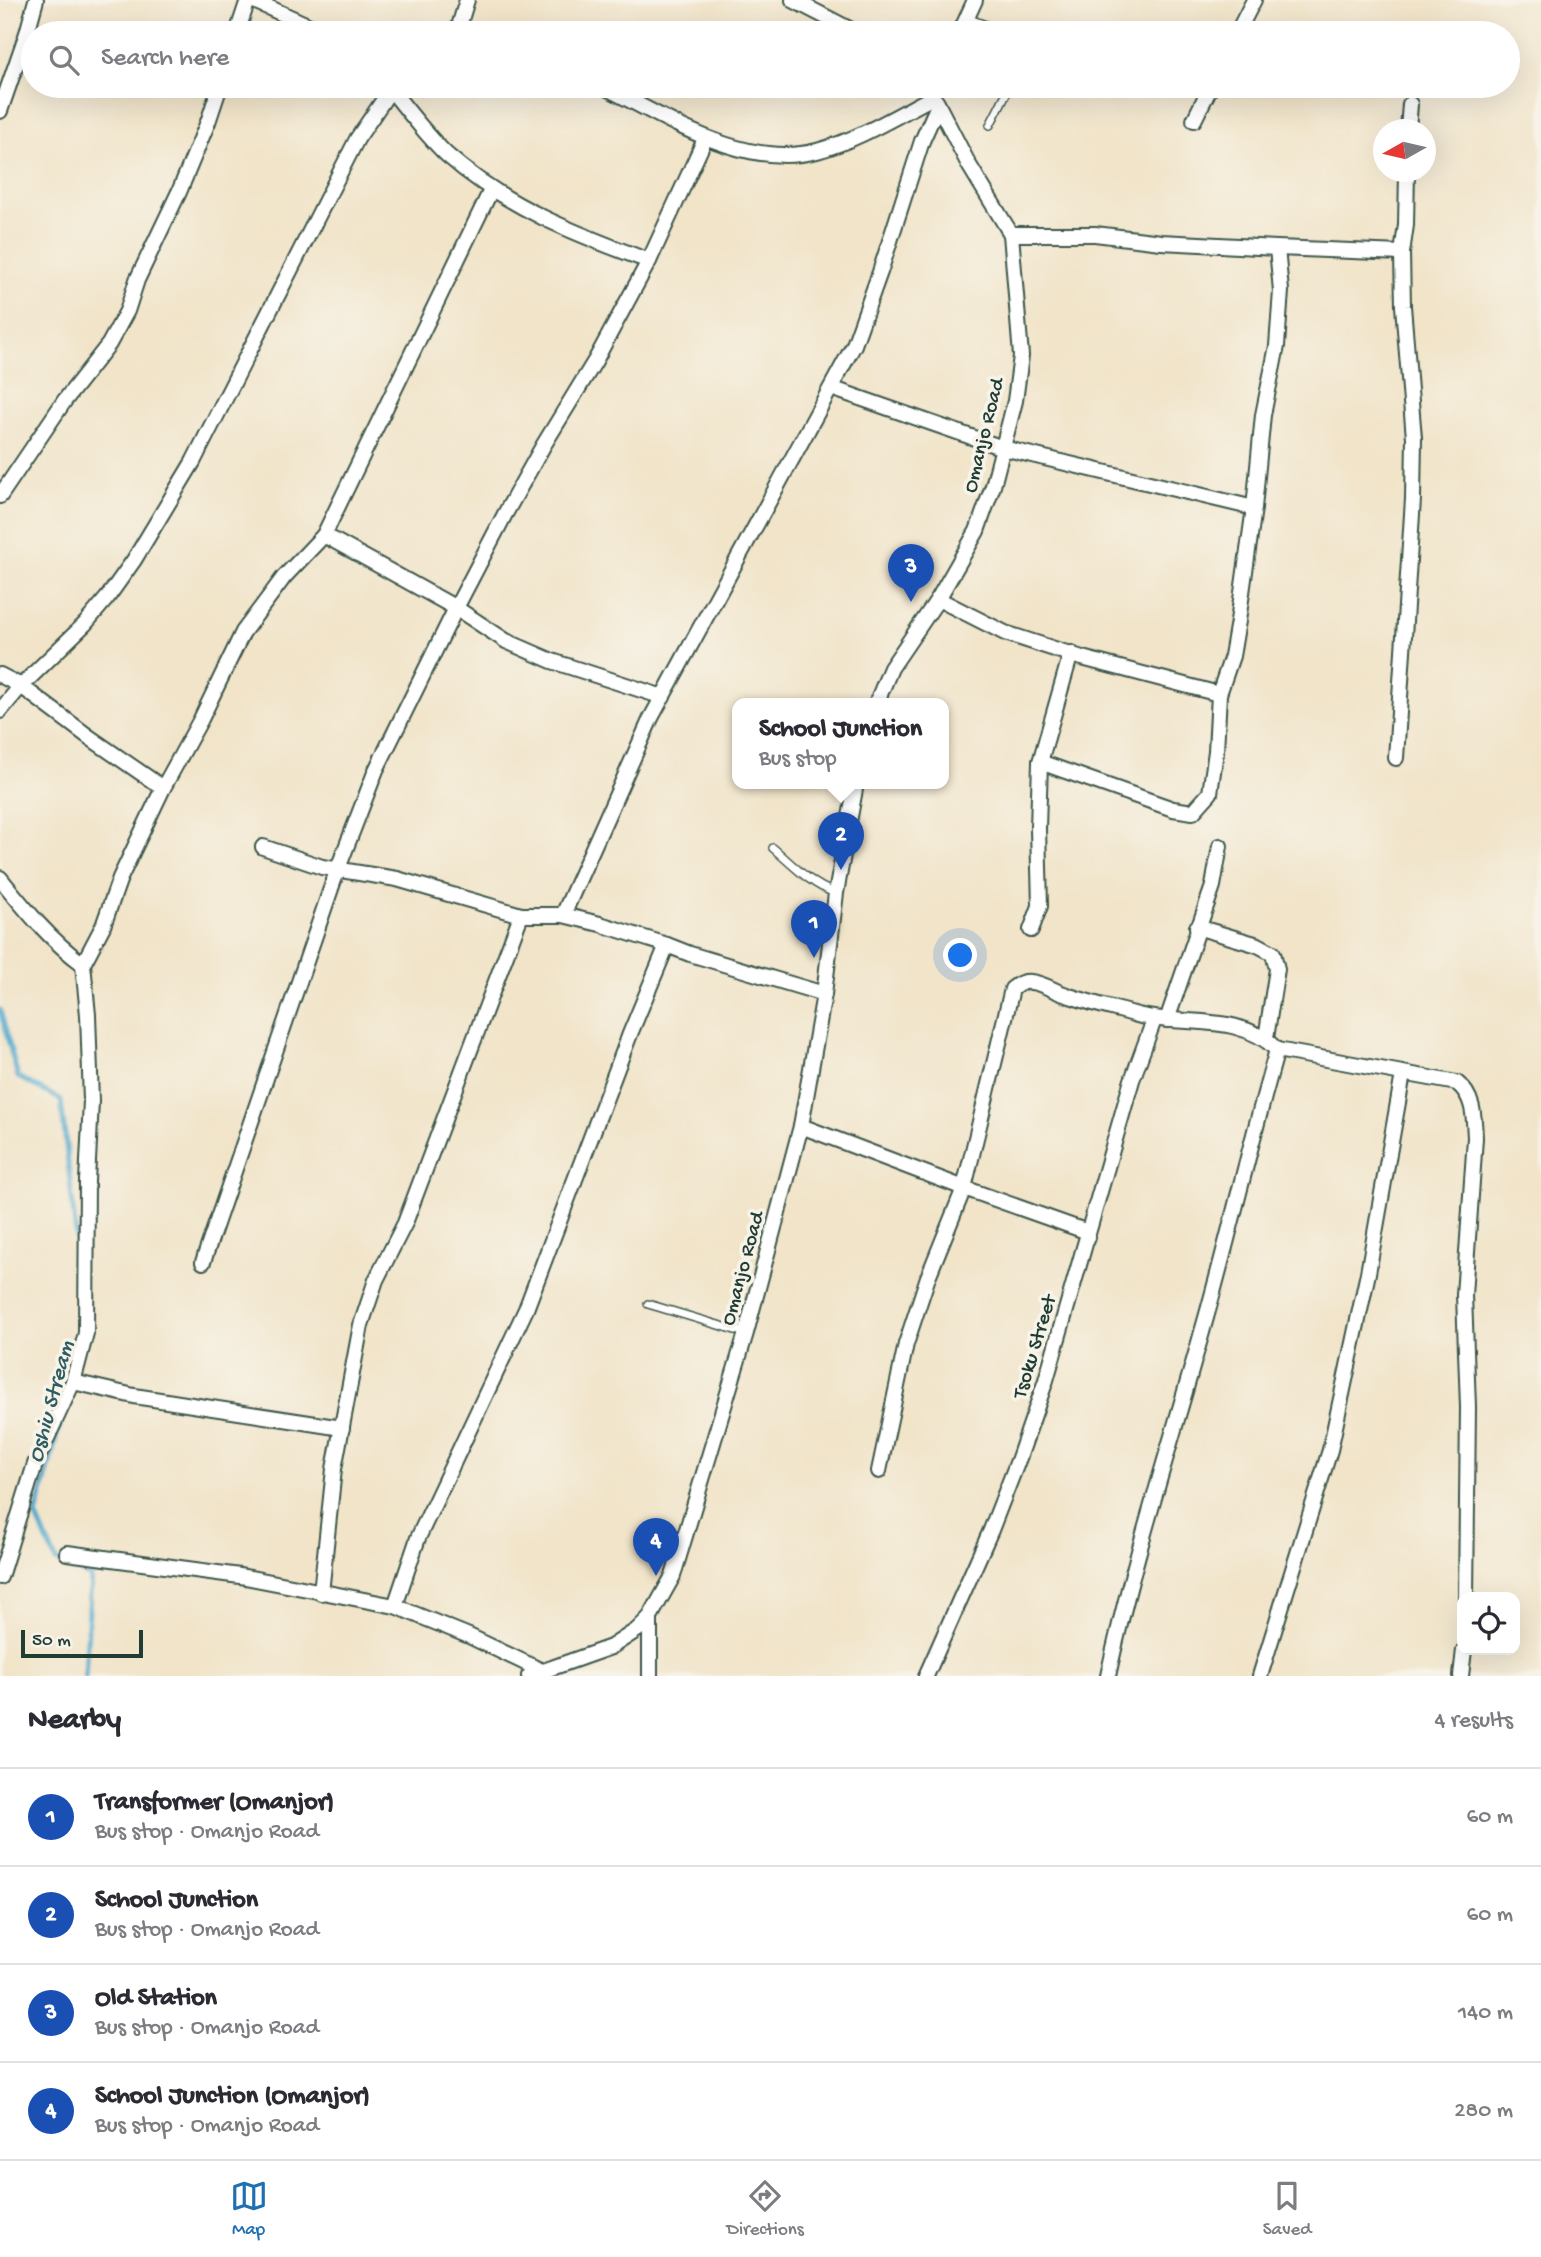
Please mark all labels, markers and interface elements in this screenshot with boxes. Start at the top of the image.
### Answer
search box [21,21,1520,98]
icon: search [45,41,83,79]
text: Search here [101,44,229,75]
north arrow [1373,119,1436,182]
street label: Omanjo Road [959,374,1012,496]
pin: 3 [888,544,934,602]
popup [732,698,949,789]
text: School Junction [759,715,922,746]
text: Bus stop [759,746,837,773]
pin: 2 [818,812,864,870]
pin: 1 [791,900,837,958]
your location [943,938,977,972]
street label: Omanjo Road [717,1208,772,1329]
street label: Tsoku Street [1008,1290,1065,1403]
water label: Oshiu Stream [23,1337,82,1466]
pin: 4 [633,1518,679,1576]
map controls [1457,1592,1520,1655]
button: locate [1457,1592,1520,1655]
scale bar [21,1627,144,1659]
text: 50 m [32,1630,71,1653]
text: Nearby [28,1704,121,1739]
text: 4 results [1434,1708,1513,1735]
text: Transformer (Omanjor) [95,1788,334,1819]
text: 1 [46,1804,56,1831]
text: 60 m [1467,1804,1513,1831]
text: Bus stop · Omanjo Road [95,1819,319,1846]
text: School Junction [95,1886,258,1917]
text: 2 [45,1902,57,1929]
text: 60 m [1467,1902,1513,1929]
text: Bus stop · Omanjo Road [95,1917,319,1944]
text: Old Station [95,1984,217,2015]
text: 3 [45,2000,57,2027]
text: 140 m [1458,2000,1513,2027]
text: Bus stop · Omanjo Road [95,2015,319,2042]
text: School Junction (Omanjor) [95,2082,370,2113]
text: 4 [46,2098,56,2125]
text: 280 m [1454,2098,1513,2125]
text: Bus stop · Omanjo Road [95,2113,319,2140]
tab: Map [230,2177,268,2242]
tab: Directions [727,2177,804,2242]
tab: Saved [1263,2177,1311,2242]

